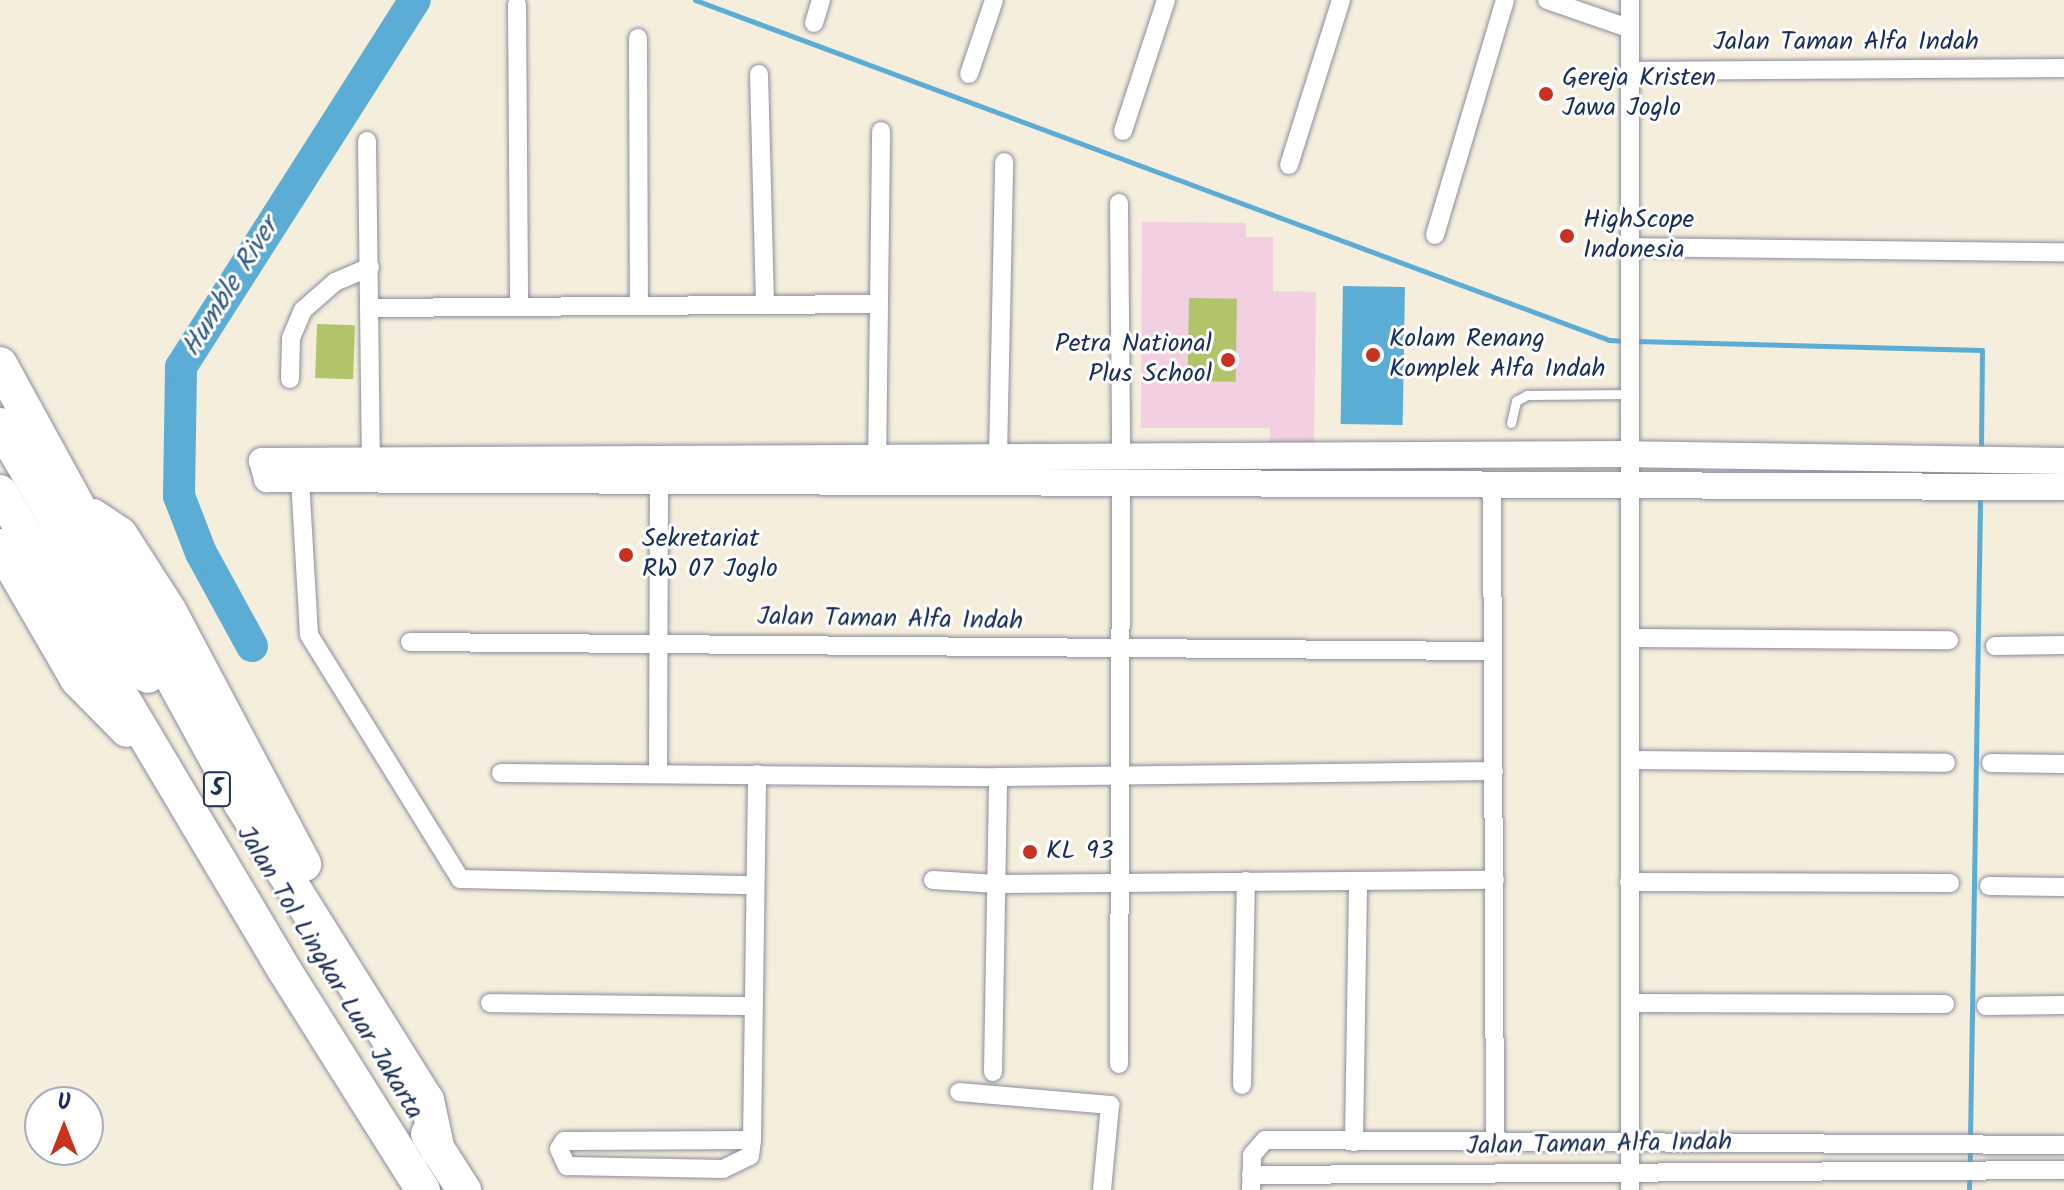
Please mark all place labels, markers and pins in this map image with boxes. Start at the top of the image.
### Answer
place label: Gereja Kristen Jawa Joglo [1562,63,1716,124]
marker: Gereja Kristen Jawa Joglo [1537,85,1555,103]
place label: HighScope Indonesia [1583,205,1694,266]
marker: HighScope Indonesia [1558,227,1576,245]
place label: Kolam Renang Komplek Alfa Indah [1389,324,1606,386]
place label: Petra National Plus School [1055,329,1212,390]
marker: Kolam Renang Komplek Alfa Indah [1364,346,1382,364]
marker: Petra National Plus School [1219,351,1237,369]
place label: Sekretariat RW 07 Joglo [642,524,778,586]
marker: Sekretariat RW 07 Joglo [617,546,635,564]
place label: KL 93 [1046,836,1114,868]
marker: KL 93 [1021,843,1039,861]

